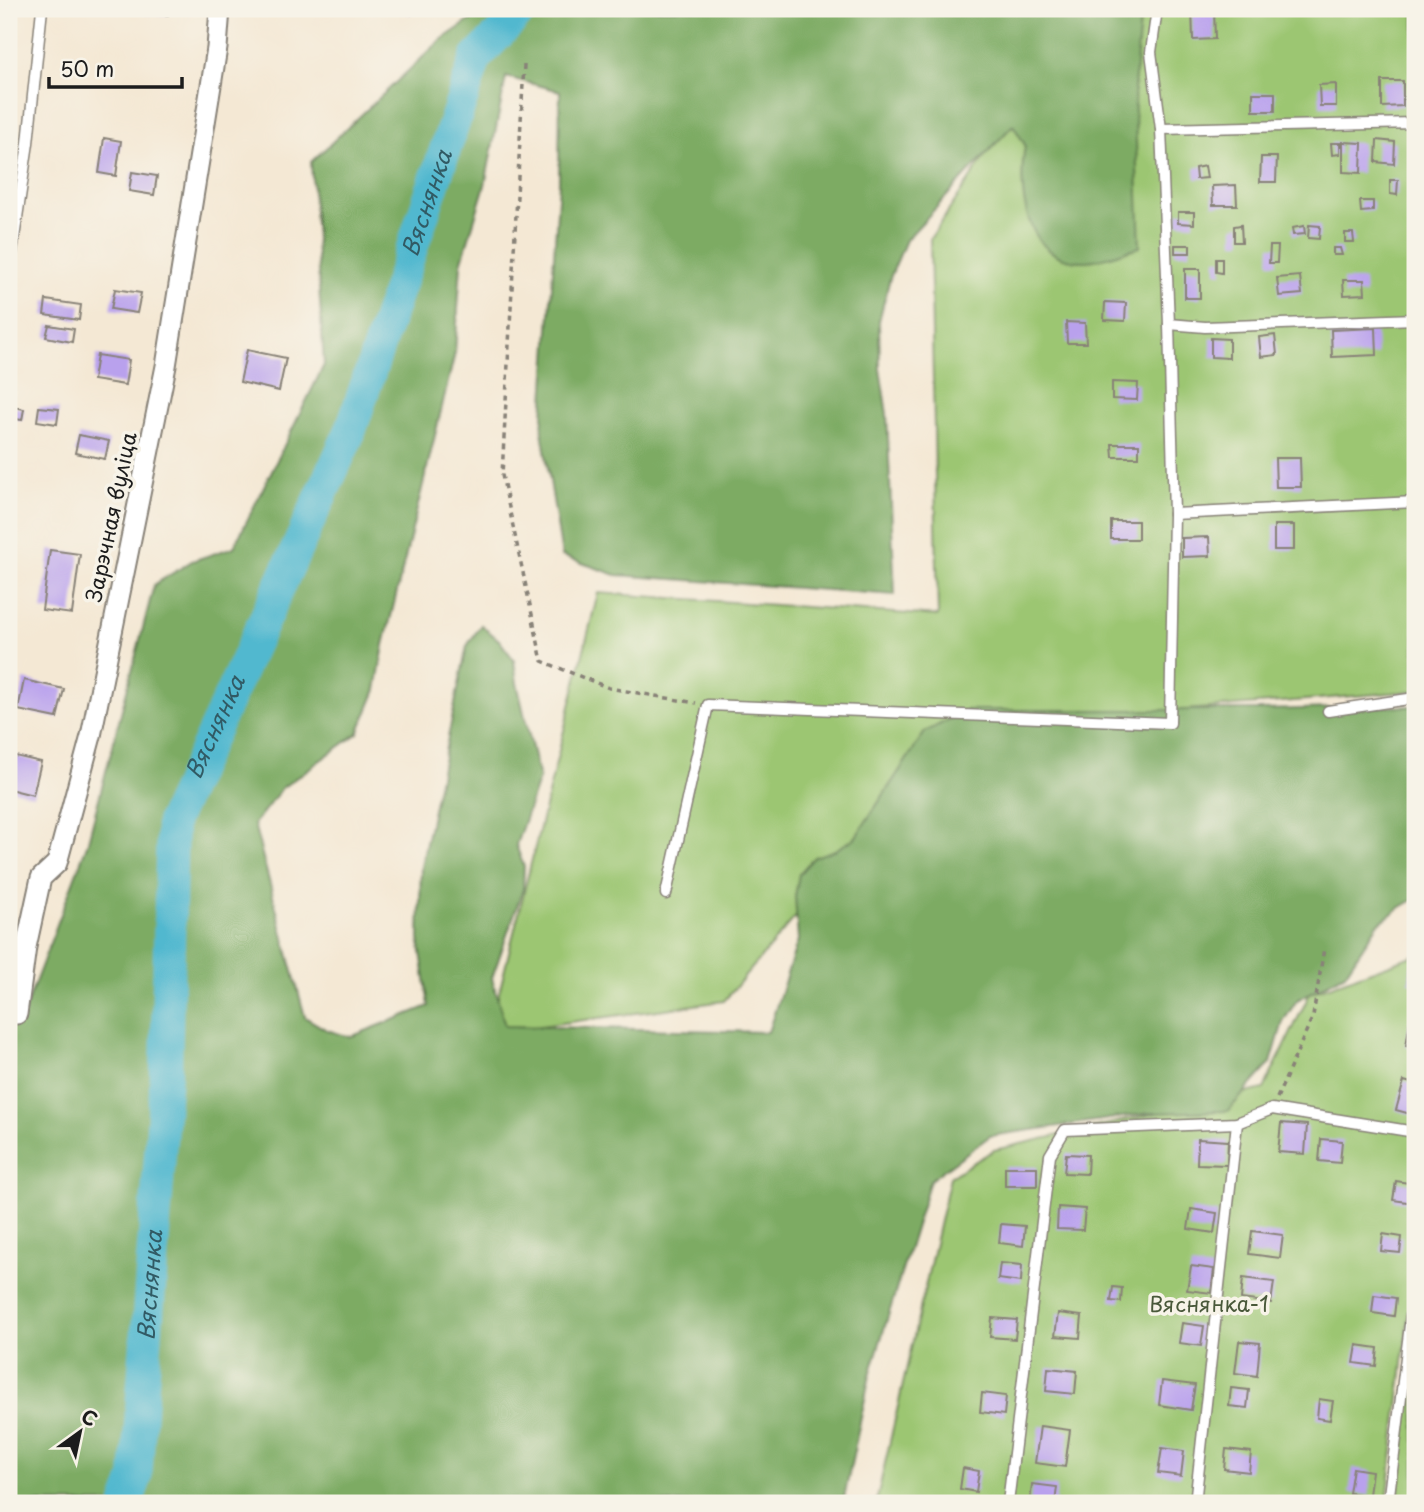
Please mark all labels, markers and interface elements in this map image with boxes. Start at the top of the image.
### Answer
scale bar [49,46,182,90]
text: 50 m [60,52,114,84]
water label: Вяснянка [392,144,460,260]
street label: Зарэчная вуліца [76,429,144,605]
water label: Вяснянка [175,669,253,784]
water label: Вяснянка [127,1228,170,1341]
park label: Вяснянка-1 [1149,1287,1269,1319]
north arrow [46,1396,116,1466]
text: С [76,1401,103,1433]

